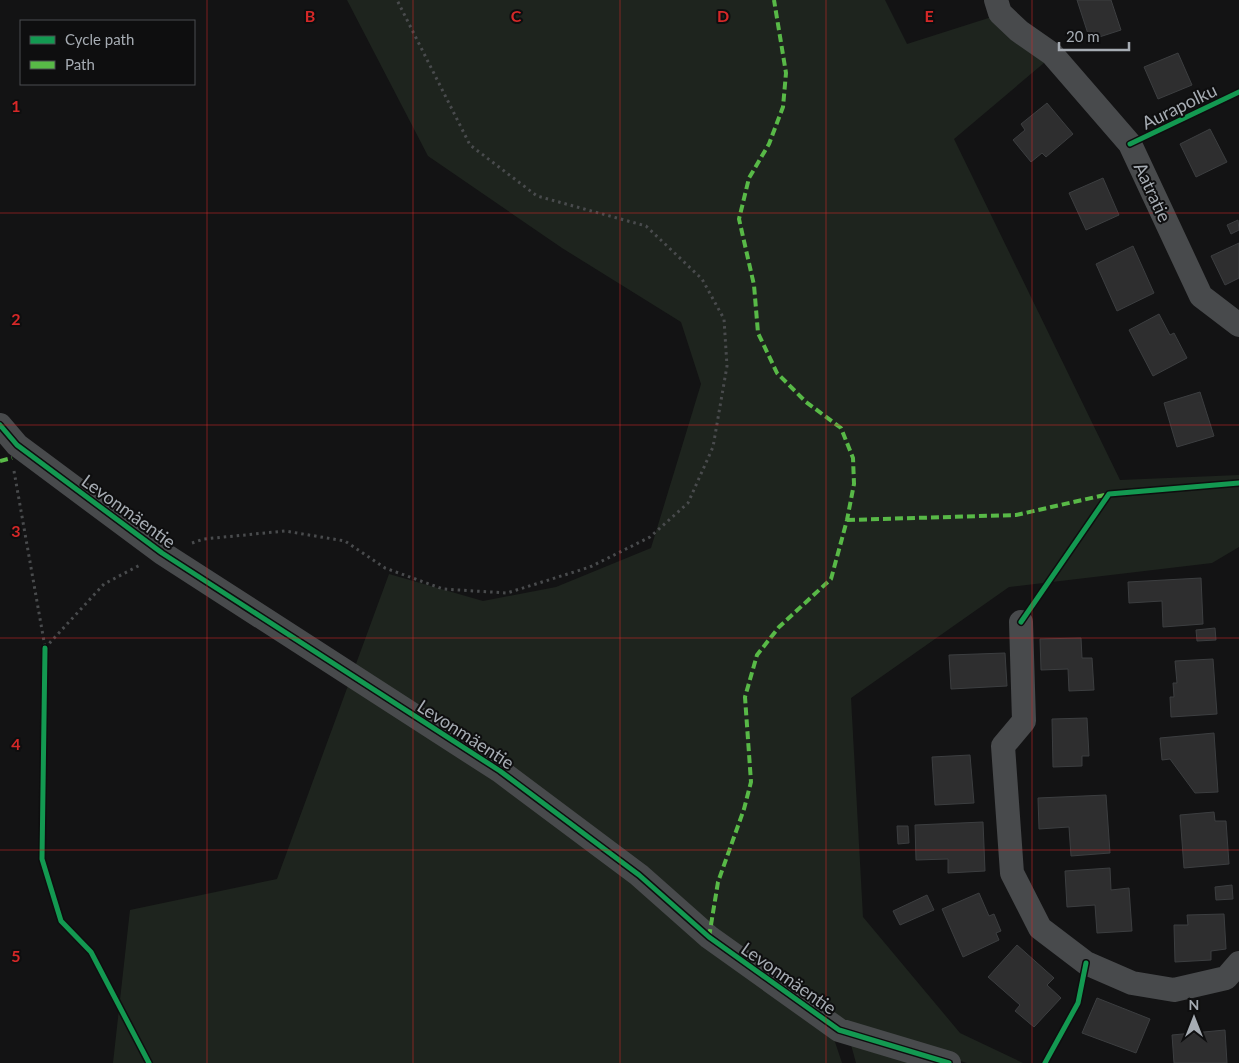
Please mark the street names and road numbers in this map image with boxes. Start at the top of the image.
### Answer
street label: Aurapolku [1138,78,1220,134]
street label: Aatratie [1130,159,1176,225]
street label: Levonmäentie [78,469,180,553]
street label: Levonmäentie [413,695,519,773]
street label: Levonmäentie [737,937,841,1019]

